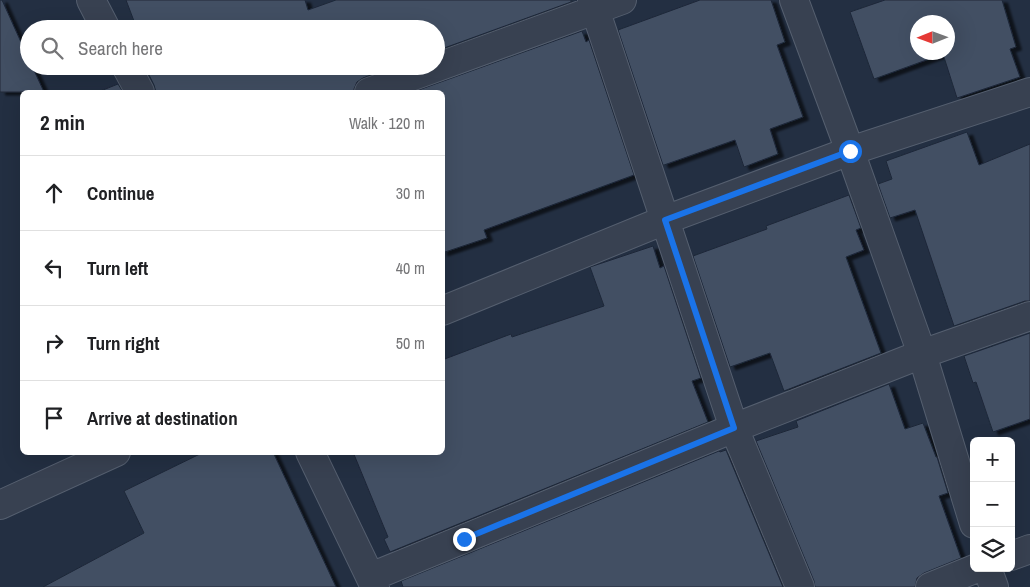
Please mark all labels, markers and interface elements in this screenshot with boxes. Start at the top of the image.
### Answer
north arrow [910,15,955,60]
search box [20,20,445,75]
icon: search [38,34,66,62]
text: Search here [78,35,163,61]
text: 2 min [40,108,85,137]
text: Walk · 120 m [349,112,425,134]
route start [839,140,862,163]
icon: ahead [40,179,68,207]
text: Continue [87,180,155,206]
text: 30 m [396,182,425,204]
icon: left [40,254,68,282]
text: Turn left [87,255,148,281]
text: 40 m [396,257,425,279]
icon: right [40,329,68,357]
text: Turn right [87,330,159,356]
text: 50 m [396,332,425,354]
icon: arrive [40,404,68,432]
text: Arrive at destination [87,405,238,431]
map controls [970,437,1015,572]
button: + [970,437,1015,482]
button: − [970,482,1015,527]
button: layers [970,527,1015,572]
route end [453,528,476,551]

